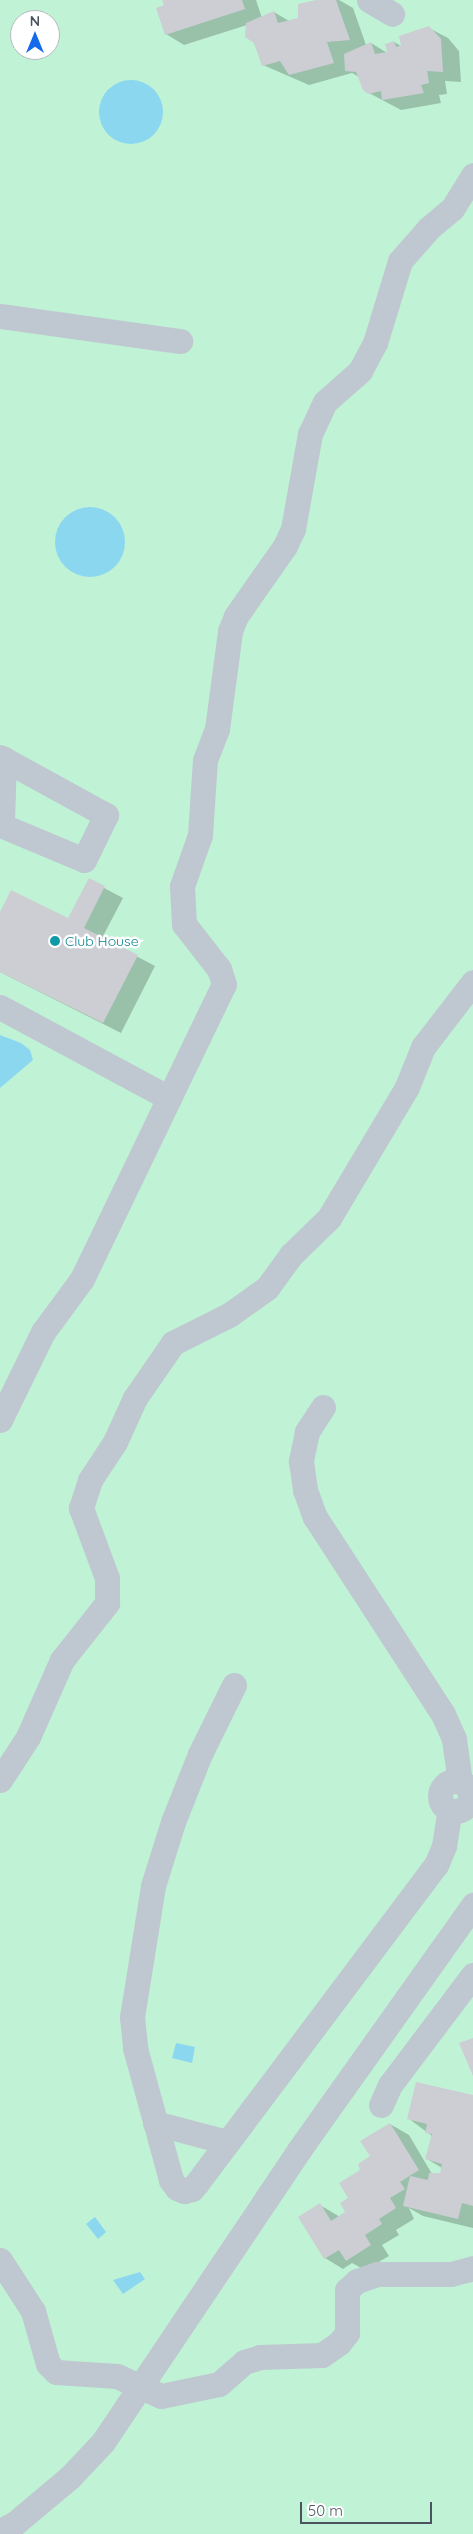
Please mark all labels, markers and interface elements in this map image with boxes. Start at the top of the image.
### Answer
north arrow [10,10,60,60]
text: N [30,12,40,30]
place label: Club House [65,933,139,949]
marker: Club House [49,935,61,947]
scale bar [303,2492,436,2524]
text: 50 m [308,2501,343,2520]

